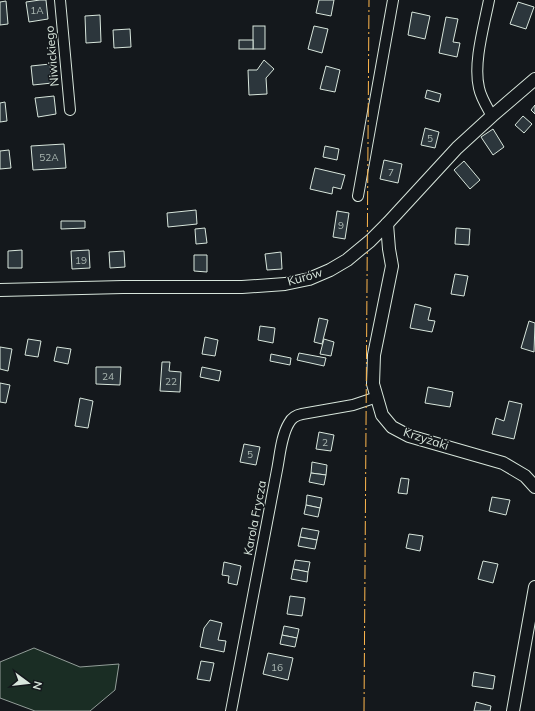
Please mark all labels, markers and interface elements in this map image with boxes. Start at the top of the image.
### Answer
house number: 1A [30,4,44,17]
street label: Niwickiego [41,25,62,87]
house number: 5 [427,132,433,145]
house number: 52A [39,151,59,164]
house number: 7 [388,166,394,179]
house number: 9 [338,219,344,232]
house number: 19 [75,254,87,267]
street label: Kurów [286,264,325,289]
house number: 24 [102,370,114,383]
house number: 22 [165,375,177,388]
street label: Krzyżaki [402,424,451,453]
house number: 2 [322,436,328,449]
house number: 5 [247,448,253,461]
street label: Karola Frycza [240,479,269,557]
house number: 16 [271,661,283,674]
north arrow [8,663,48,703]
text: N [30,680,45,691]

